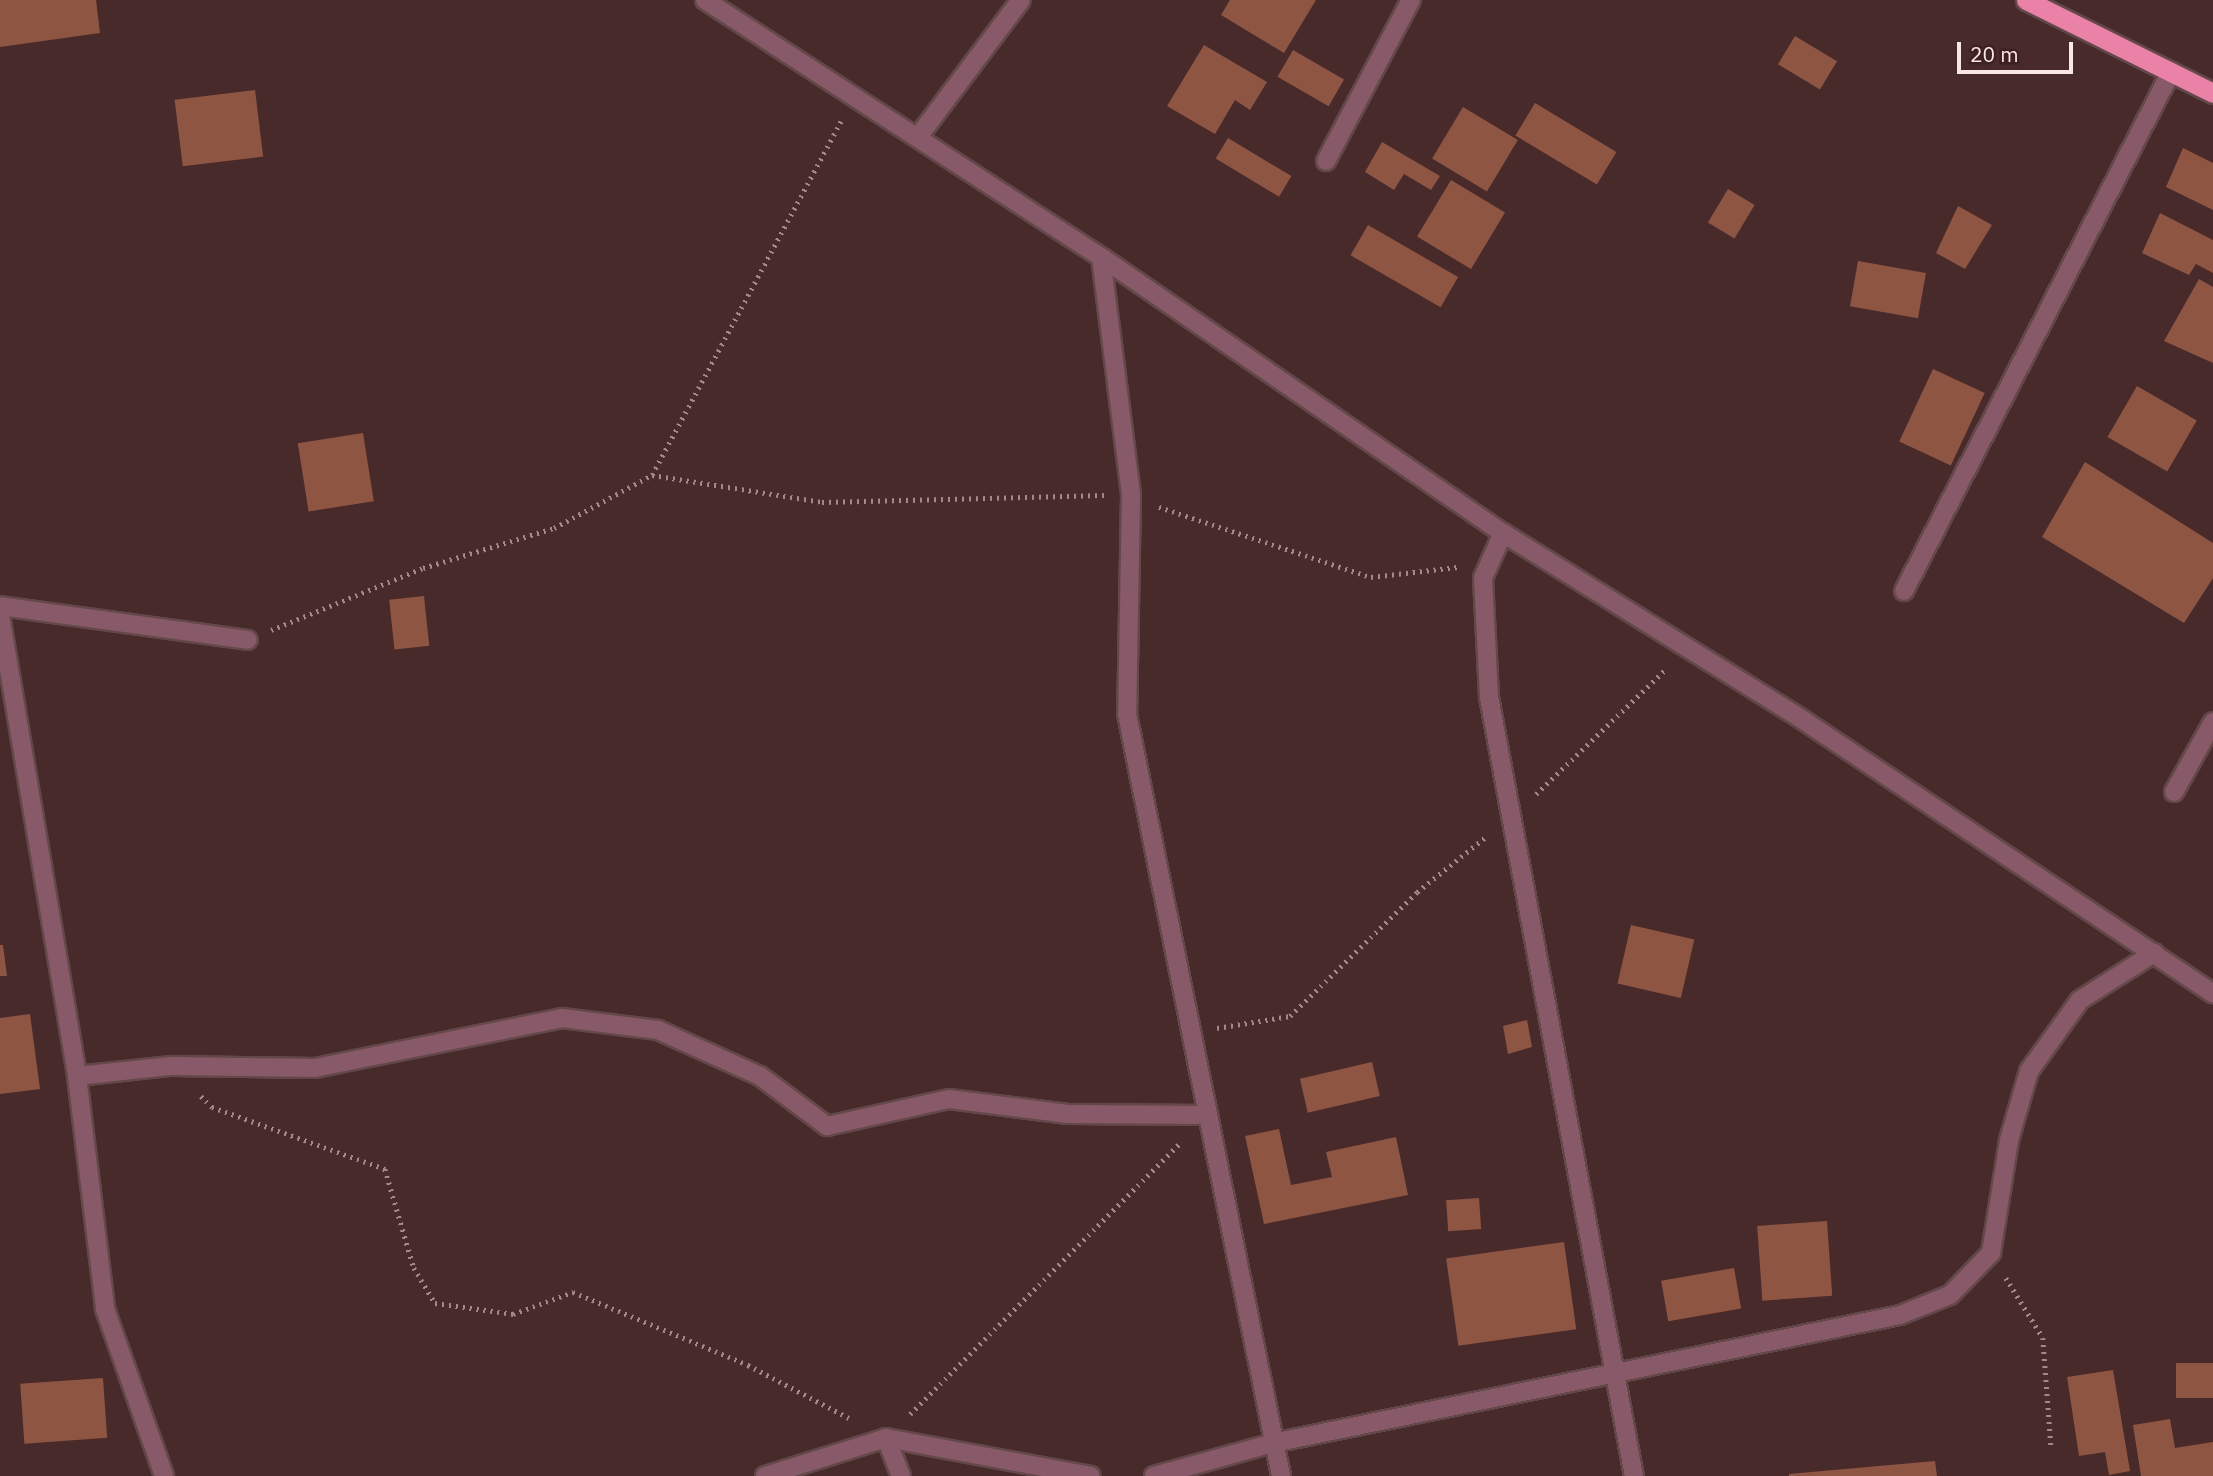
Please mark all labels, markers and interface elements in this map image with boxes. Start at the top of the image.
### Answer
scale bar [1961,28,2076,72]
text: 20 m [1970,40,2019,68]

